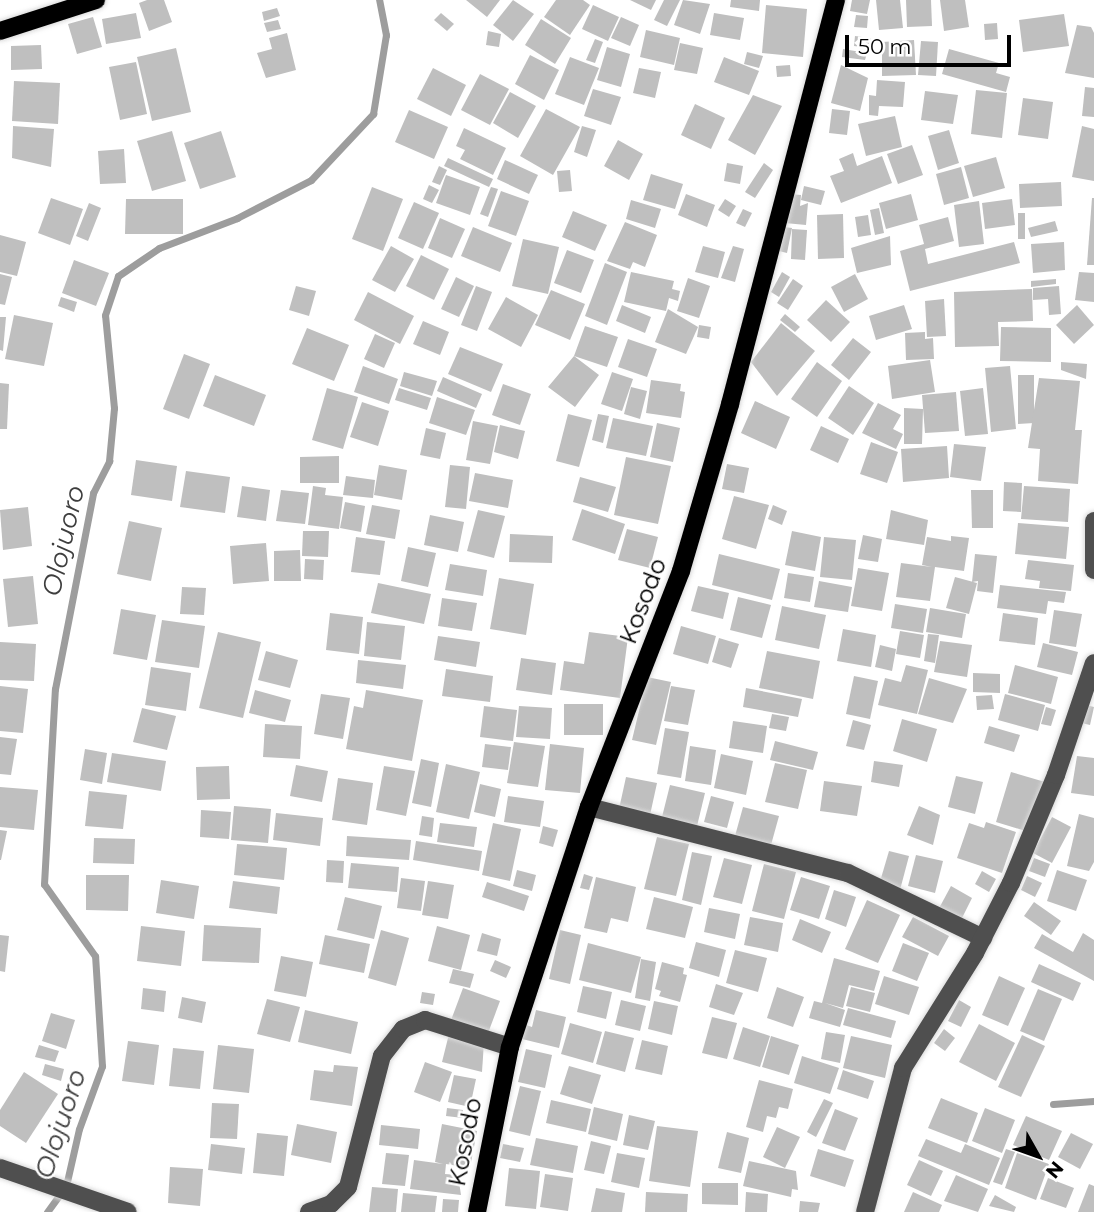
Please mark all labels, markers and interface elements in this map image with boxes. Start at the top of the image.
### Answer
scale bar [849,21,1015,65]
text: 50 m [858,34,912,59]
water label: Olojuoro [36,483,92,599]
street label: Kosodo [613,554,673,648]
water label: Olojuoro [29,1066,93,1182]
street label: Kosodo [442,1095,488,1189]
north arrow [1003,1121,1073,1191]
text: N [1041,1157,1068,1183]

